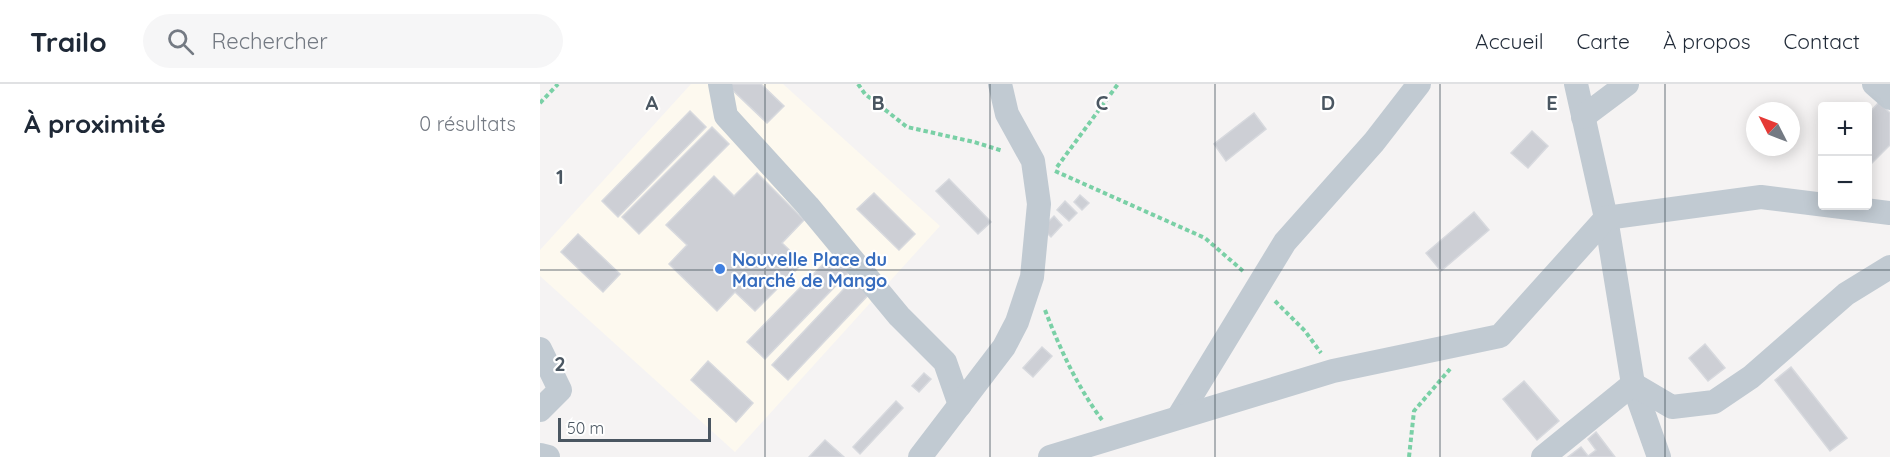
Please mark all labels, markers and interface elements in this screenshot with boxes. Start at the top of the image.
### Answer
search box [143,14,563,68]
text: Trailo [30,24,107,59]
icon: search [164,25,197,58]
text: Rechercher [212,27,328,55]
text: Accueil [1475,28,1544,54]
text: Carte [1577,28,1630,54]
text: À propos [1663,28,1751,54]
text: Contact [1784,28,1860,54]
text: A [646,90,659,115]
text: B [871,90,885,115]
text: C [1096,90,1109,115]
text: D [1321,90,1335,115]
text: E [1546,90,1558,115]
north arrow [1746,102,1800,156]
map controls [1818,102,1872,210]
button: + [1818,102,1872,156]
text: À proximité [24,107,166,140]
text: 0 résultats [419,111,516,136]
button: − [1818,156,1872,210]
text: 1 [556,164,564,189]
place label: Nouvelle Place du Marché de Mango [732,248,887,292]
marker: Nouvelle Place du Marché de Mango [713,262,727,276]
text: 2 [554,351,566,376]
scale bar [558,415,711,442]
text: 50 m [567,418,604,438]

